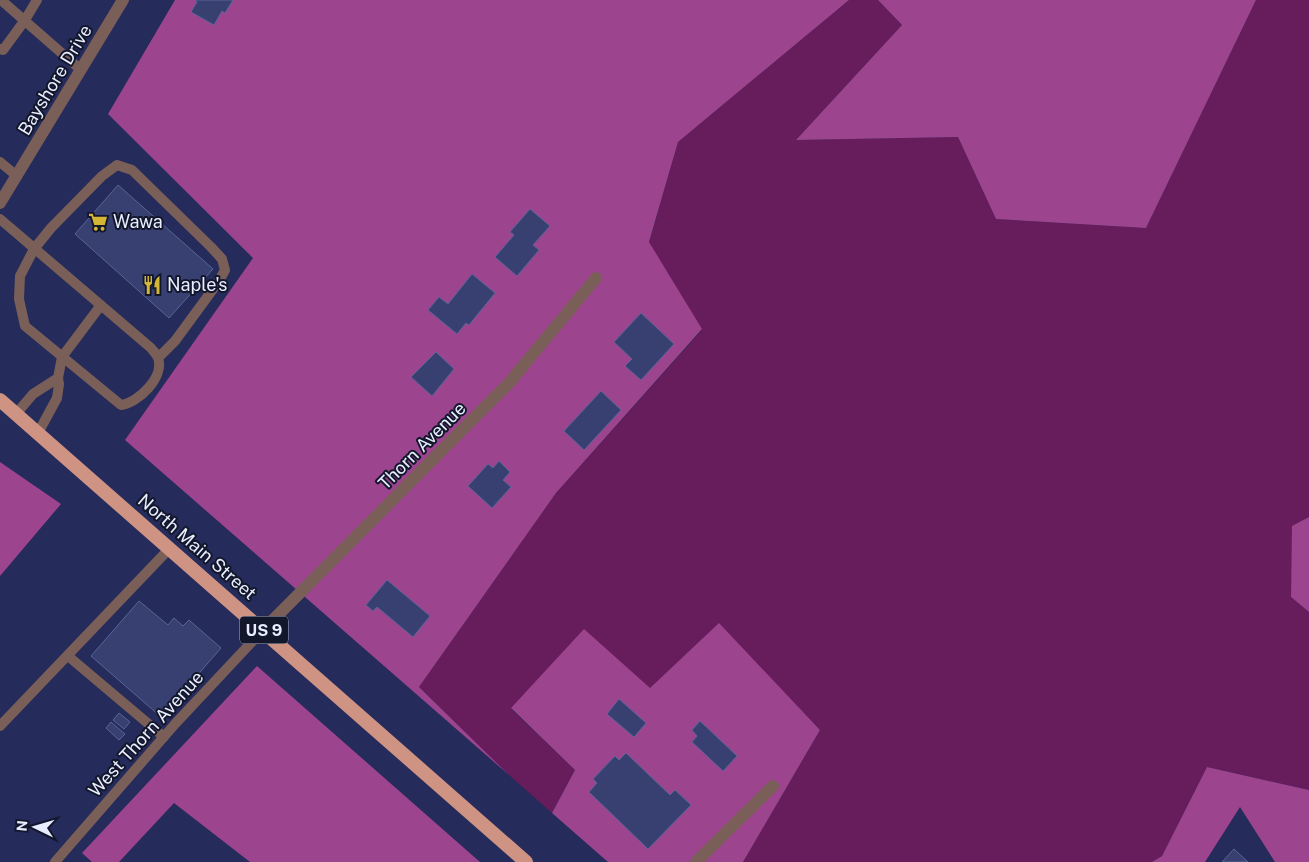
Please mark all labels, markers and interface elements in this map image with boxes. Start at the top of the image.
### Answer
street label: Bayshore Drive [13,21,96,139]
supermarket icon: Wawa [87,211,109,233]
place label: Wawa [113,211,163,232]
restaurant icon: Naple's [141,274,163,296]
place label: Naple's [167,274,227,295]
street label: Thorn Avenue [374,398,470,494]
street label: North Main Street [134,490,261,604]
road number: US 9 [240,616,288,644]
street label: West Thorn Avenue [84,667,208,801]
north arrow [10,802,60,852]
text: N [14,820,30,832]

